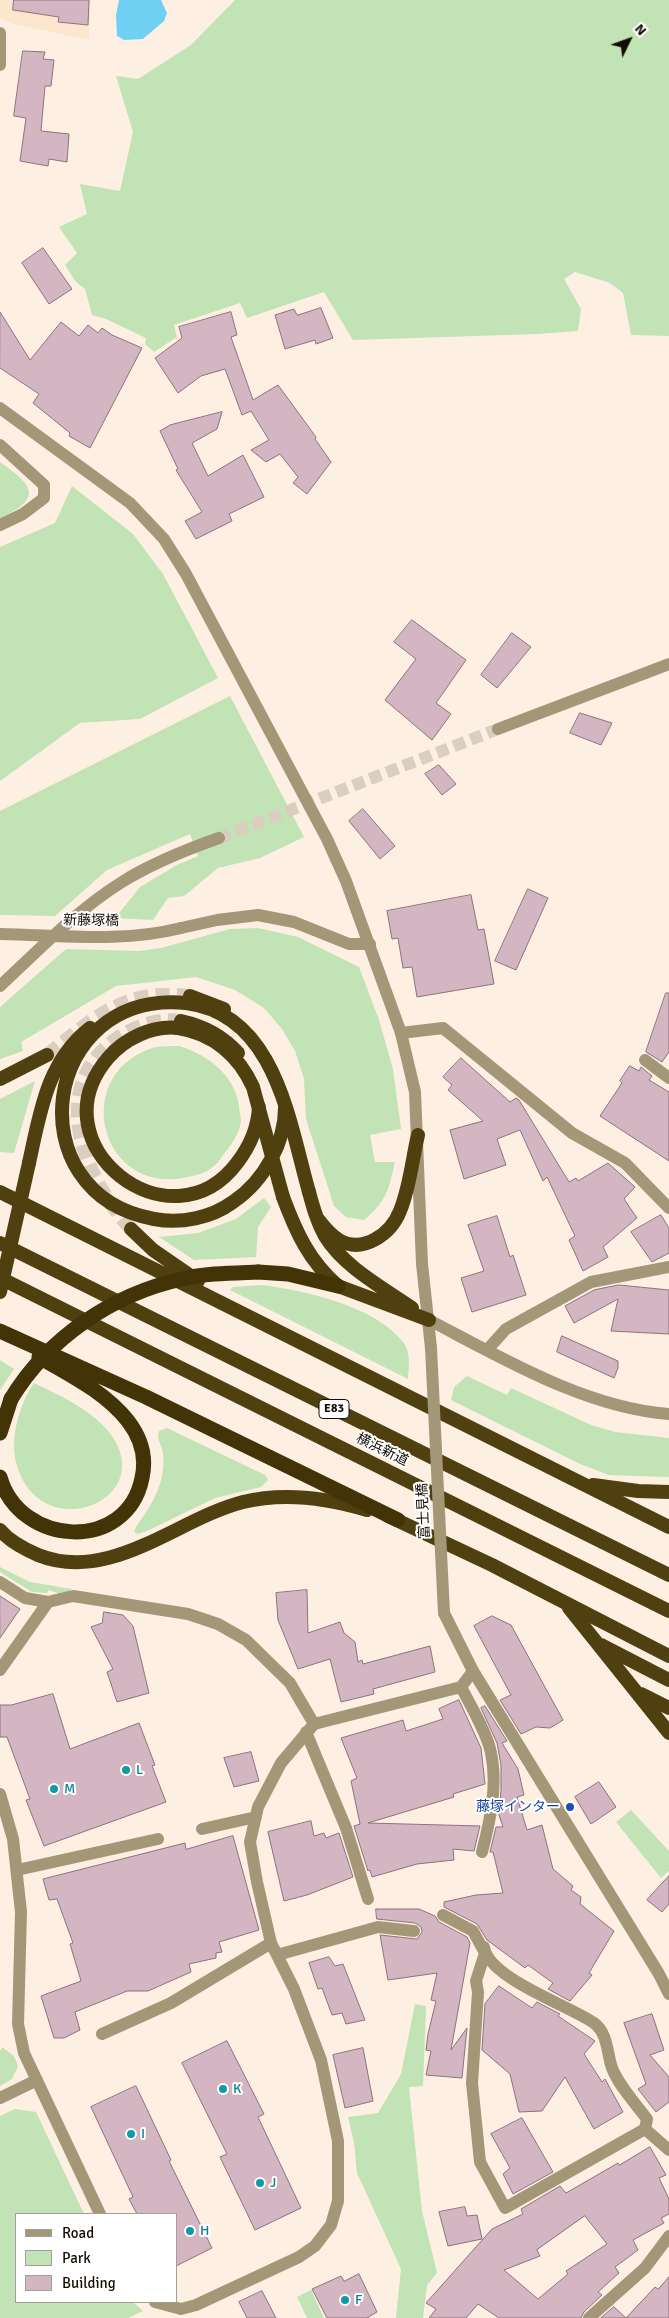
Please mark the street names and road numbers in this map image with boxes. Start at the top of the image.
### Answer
street label: 新藤塚橋 [63,912,119,930]
road number: E83 [319,1400,349,1418]
street label: 横浜新道 [353,1430,411,1470]
street label: 富士見橋 [414,1483,434,1539]

